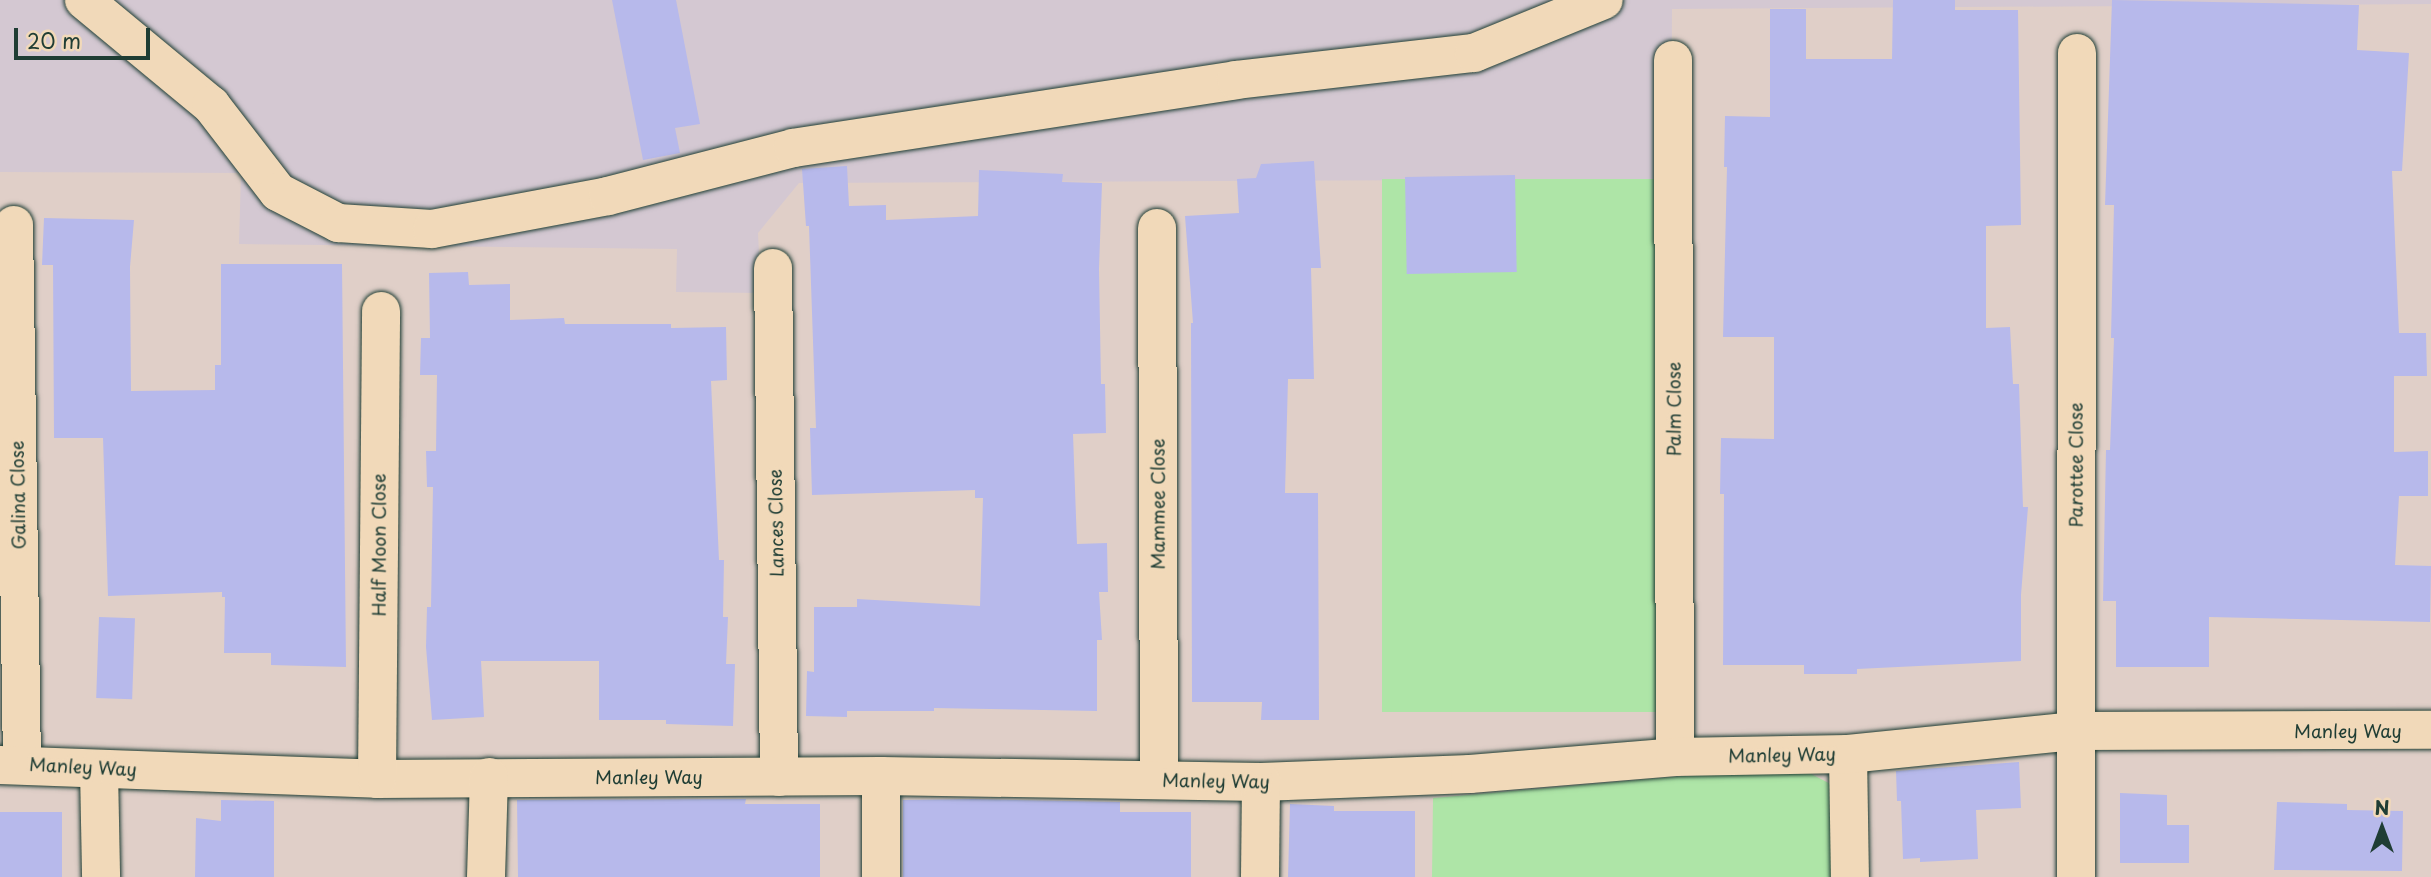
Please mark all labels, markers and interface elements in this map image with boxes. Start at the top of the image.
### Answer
scale bar [18,14,154,58]
text: 20 m [27,24,81,56]
street label: Palm Close [1663,362,1685,456]
street label: Parottee Close [2065,402,2087,528]
street label: Mammee Close [1147,438,1169,570]
street label: Galina Close [6,440,30,550]
street label: Lances Close [764,468,788,578]
street label: Half Moon Close [368,473,390,617]
street label: Manley Way [2294,720,2402,742]
street label: Manley Way [1727,743,1837,767]
street label: Manley Way [28,753,138,781]
street label: Manley Way [595,766,703,788]
street label: Manley Way [1161,769,1271,793]
north arrow [2347,793,2417,863]
text: N [2374,793,2390,821]

